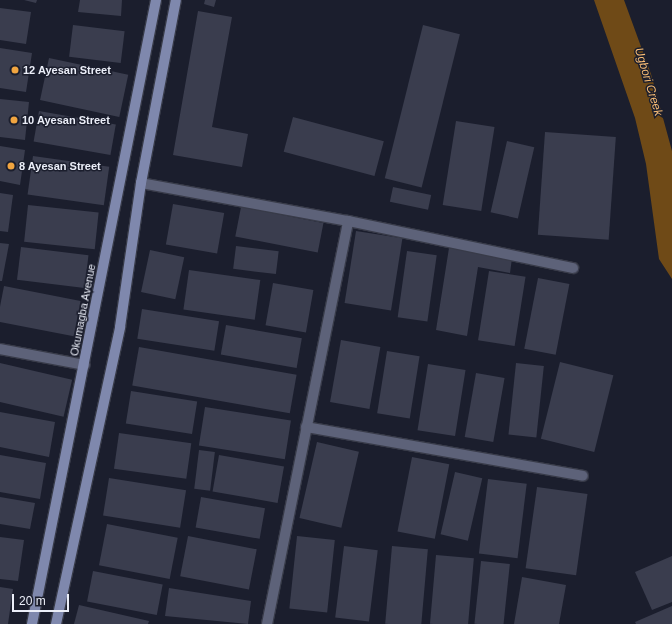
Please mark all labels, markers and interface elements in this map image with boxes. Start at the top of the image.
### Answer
water label: Ugbori Creek [631,46,665,118]
place label: 12 Ayesan Street [23,63,111,77]
marker: 12 Ayesan Street [10,65,20,75]
place label: 10 Ayesan Street [22,113,110,127]
marker: 10 Ayesan Street [9,115,19,125]
place label: 8 Ayesan Street [19,159,101,173]
marker: 8 Ayesan Street [6,161,16,171]
street label: Okumagba Avenue [68,263,98,357]
scale bar [14,586,71,612]
text: 20 m [19,594,46,608]

